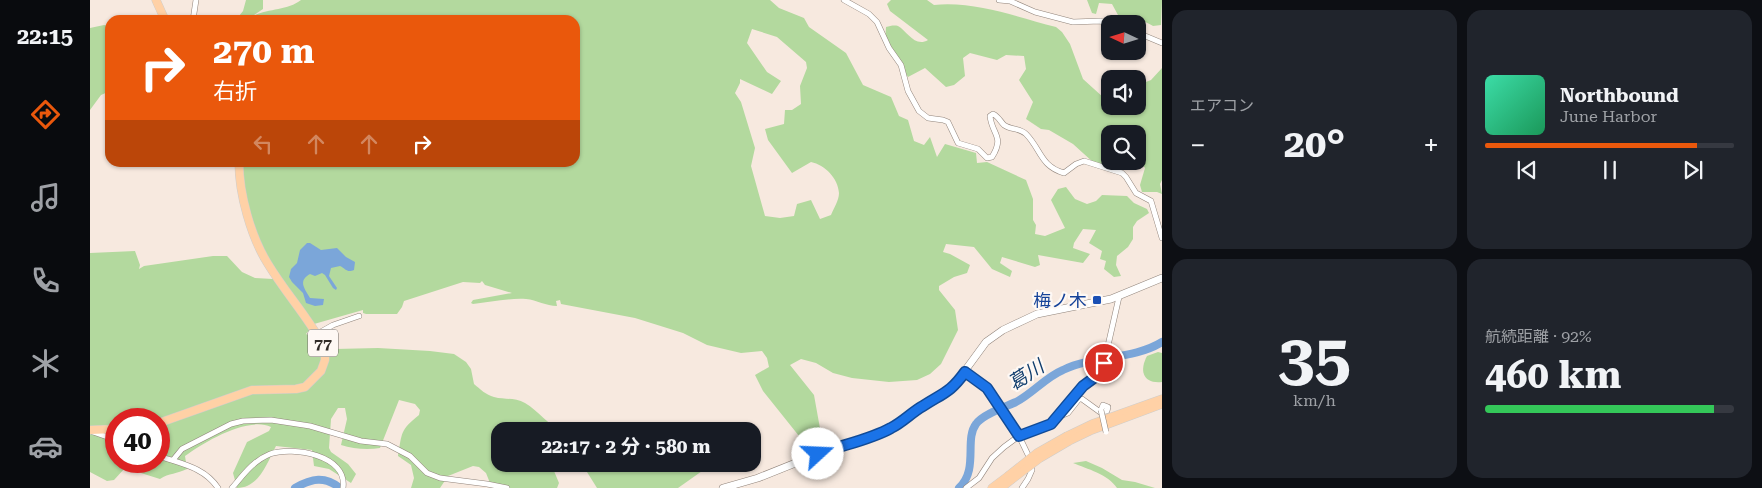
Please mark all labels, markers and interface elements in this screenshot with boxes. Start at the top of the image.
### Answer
north arrow [1101,15,1146,60]
map controls [1101,15,1146,170]
text: 22:15 [17,24,73,49]
text: 270 m [213,31,314,72]
icon: right [130,35,195,100]
button: sound [1101,70,1146,115]
text: 右折 [213,79,257,104]
text: Northbound [1560,84,1679,107]
text: エアコン [1190,96,1254,115]
icon: directions [28,97,63,132]
text: June Harbor [1560,107,1657,126]
text: 20° [1284,122,1345,166]
button: search [1101,125,1146,170]
text: − [1190,129,1206,162]
text: + [1423,129,1439,162]
icon: left [249,130,277,158]
icon: ahead [302,130,330,158]
icon: ahead [355,130,383,158]
icon: right [408,130,436,158]
icon: previous [1513,156,1541,184]
icon: pause [1596,156,1624,184]
icon: next [1679,156,1707,184]
icon: music [28,180,63,215]
icon: phone [28,263,63,298]
place label: 梅ノ木 [1033,290,1087,311]
marker: 梅ノ木 [1091,294,1103,306]
text: 35 [1278,320,1351,396]
text: 航続距離 · 92% [1485,327,1592,346]
road number: 77 [308,329,338,356]
pin [1083,342,1125,384]
icon: climate [28,346,63,381]
icon: arrive [1090,349,1118,377]
text: 460 km [1485,353,1621,397]
water label: 葛川 [1004,354,1050,395]
text: km/h [1293,391,1336,410]
speed limit sign: 40 [105,408,170,473]
position arrow [791,427,843,479]
icon: car [28,429,63,464]
text: 22:17 · 2 分 · 580 m [541,435,711,458]

